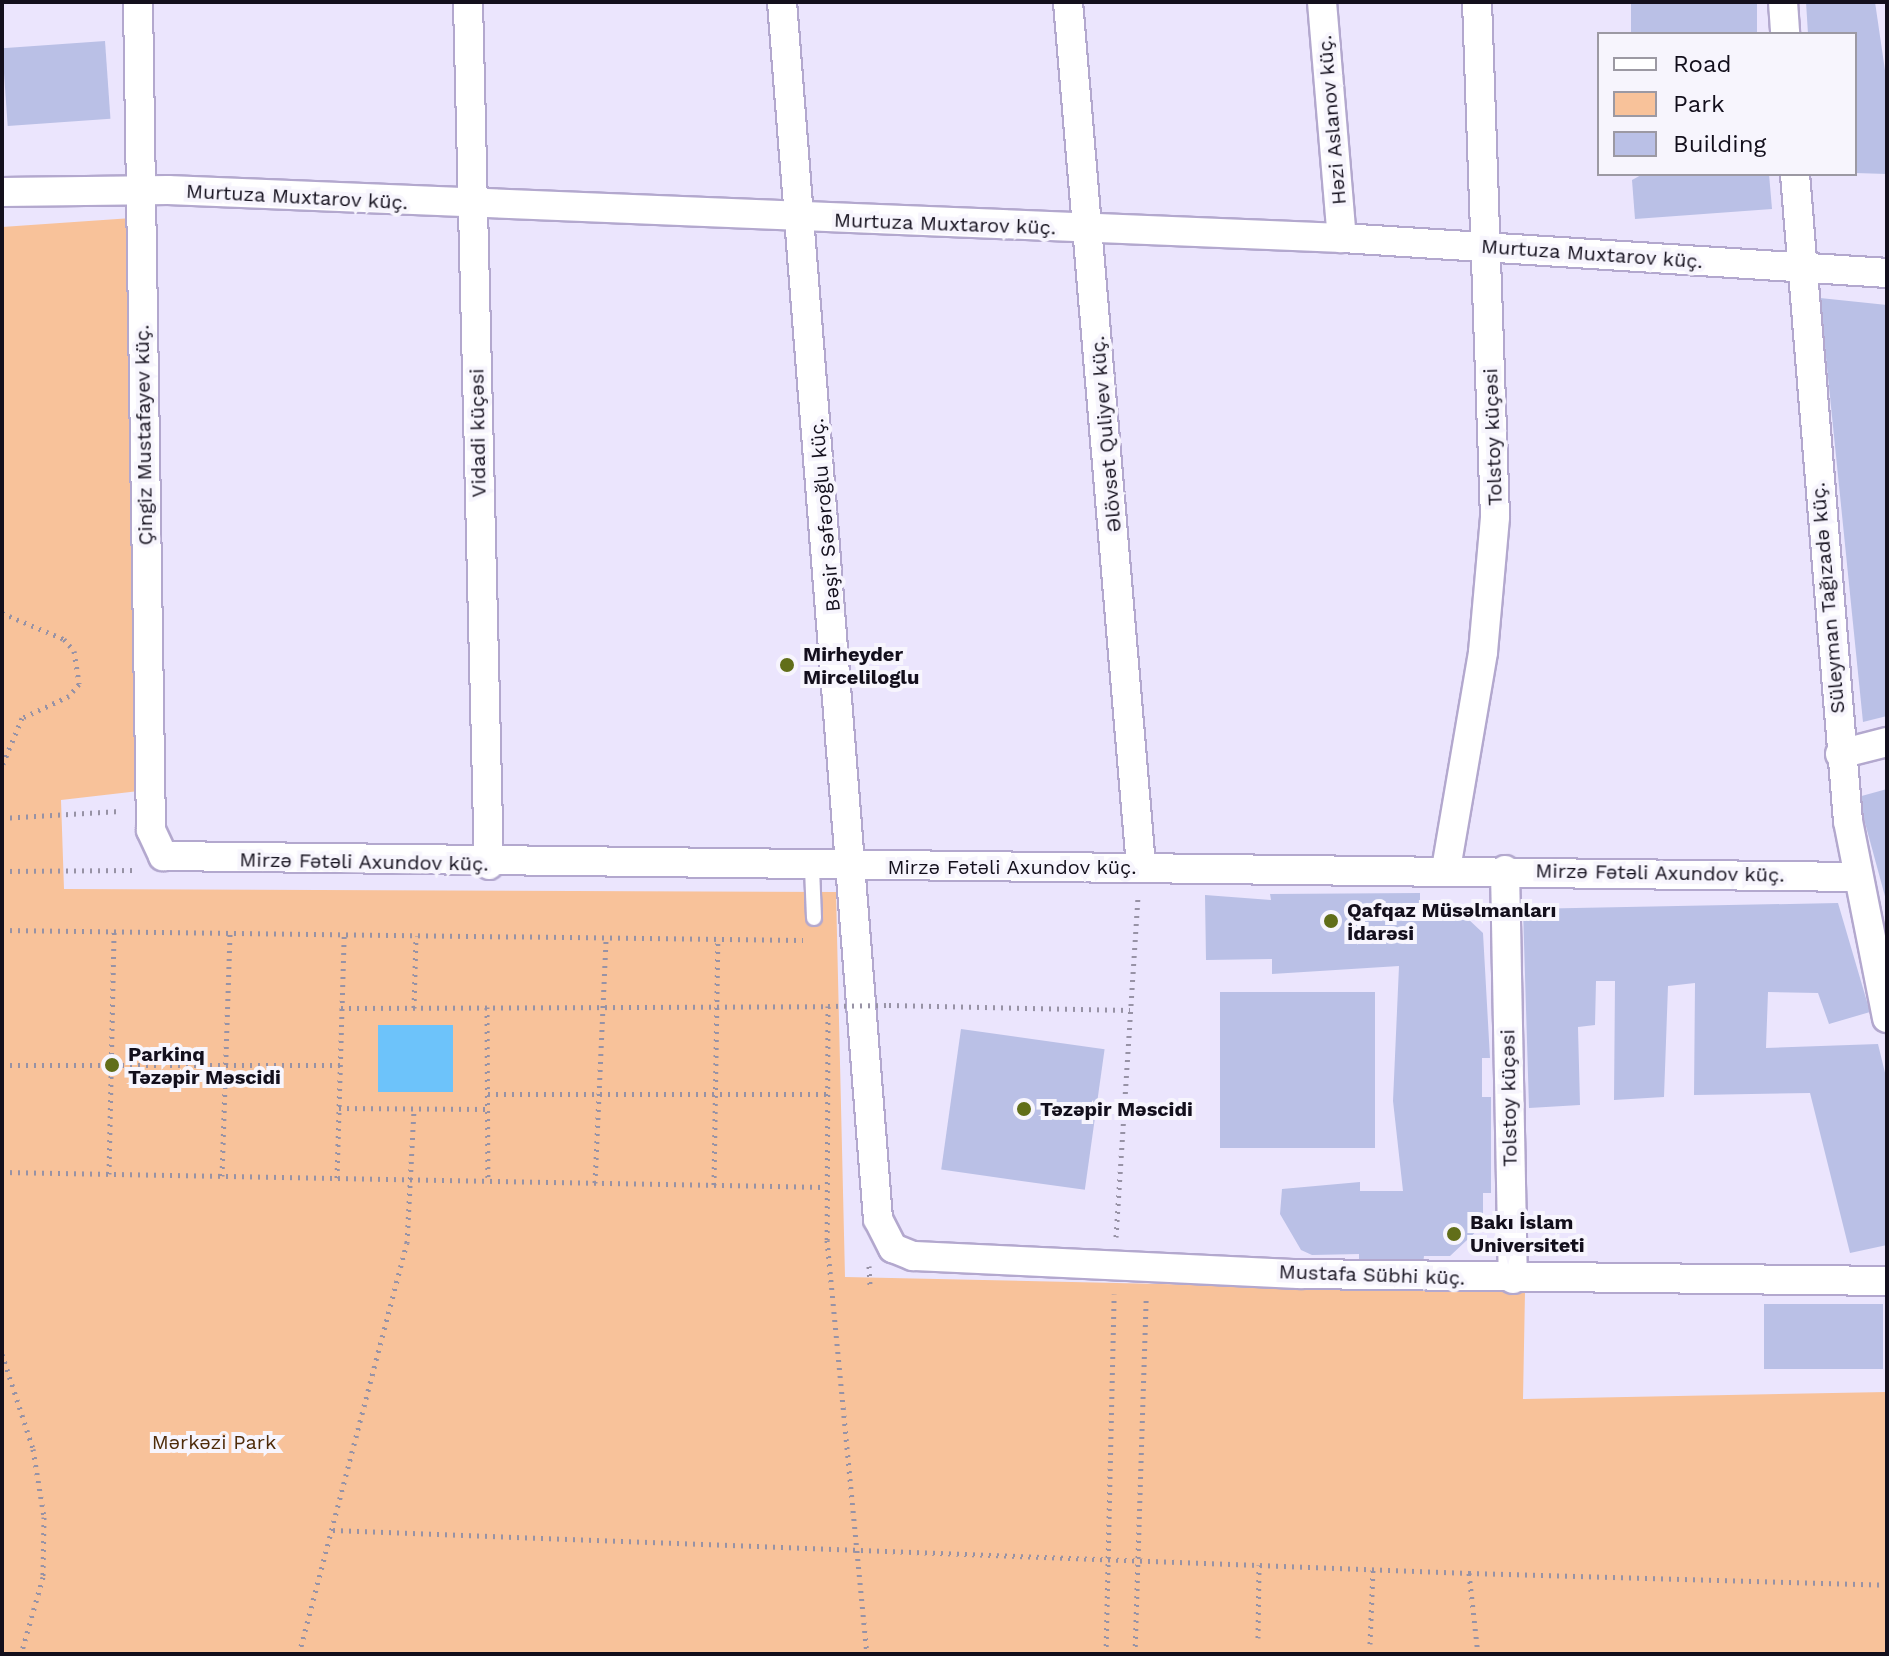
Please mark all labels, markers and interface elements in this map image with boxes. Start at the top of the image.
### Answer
legend [1597,32,1857,176]
street label: Həzi Aslanov küç. [1313,34,1351,206]
text: Road [1673,50,1732,78]
text: Park [1673,90,1725,118]
text: Building [1673,130,1766,158]
street label: Murtuza Muxtarov küç. [185,179,409,215]
street label: Murtuza Muxtarov küç. [833,208,1057,240]
street label: Murtuza Muxtarov küç. [1480,234,1704,274]
street label: Çingiz Mustafayev küç. [130,324,158,546]
street label: Əlövsət Quliyev küç. [1085,335,1127,533]
street label: Vidadi küçəsi [465,368,491,498]
street label: Tolstoy küçəsi [1479,368,1507,506]
street label: Bəşir Səfəroğlu küç. [805,417,845,613]
street label: Süleyman Tağızadə küç. [1806,481,1850,715]
place label: Mirheyder Mirceliloglu [803,642,919,689]
marker: Mirheyder Mirceliloglu [778,656,796,674]
street label: Mirzə Fətəli Axundov küç. [239,848,489,876]
street label: Mirzə Fətəli Axundov küç. [887,855,1137,879]
street label: Mirzə Fətəli Axundov küç. [1535,859,1785,887]
place label: Qafqaz Müsəlmanları İdarəsi [1347,898,1556,945]
marker: Qafqaz Müsəlmanları İdarəsi [1322,912,1340,930]
street label: Tolstoy küçəsi [1496,1029,1522,1167]
place label: Parkinq Təzəpir Məscidi [128,1042,281,1089]
marker: Parkinq Təzəpir Məscidi [103,1056,121,1074]
place label: Təzəpir Məscidi [1040,1097,1193,1121]
marker: Təzəpir Məscidi [1015,1100,1033,1118]
place label: Bakı İslam Universiteti [1470,1210,1585,1257]
marker: Bakı İslam Universiteti [1445,1225,1463,1243]
street label: Mustafa Sübhi küç. [1278,1260,1466,1290]
park label: Mərkəzi Park [152,1430,276,1454]

